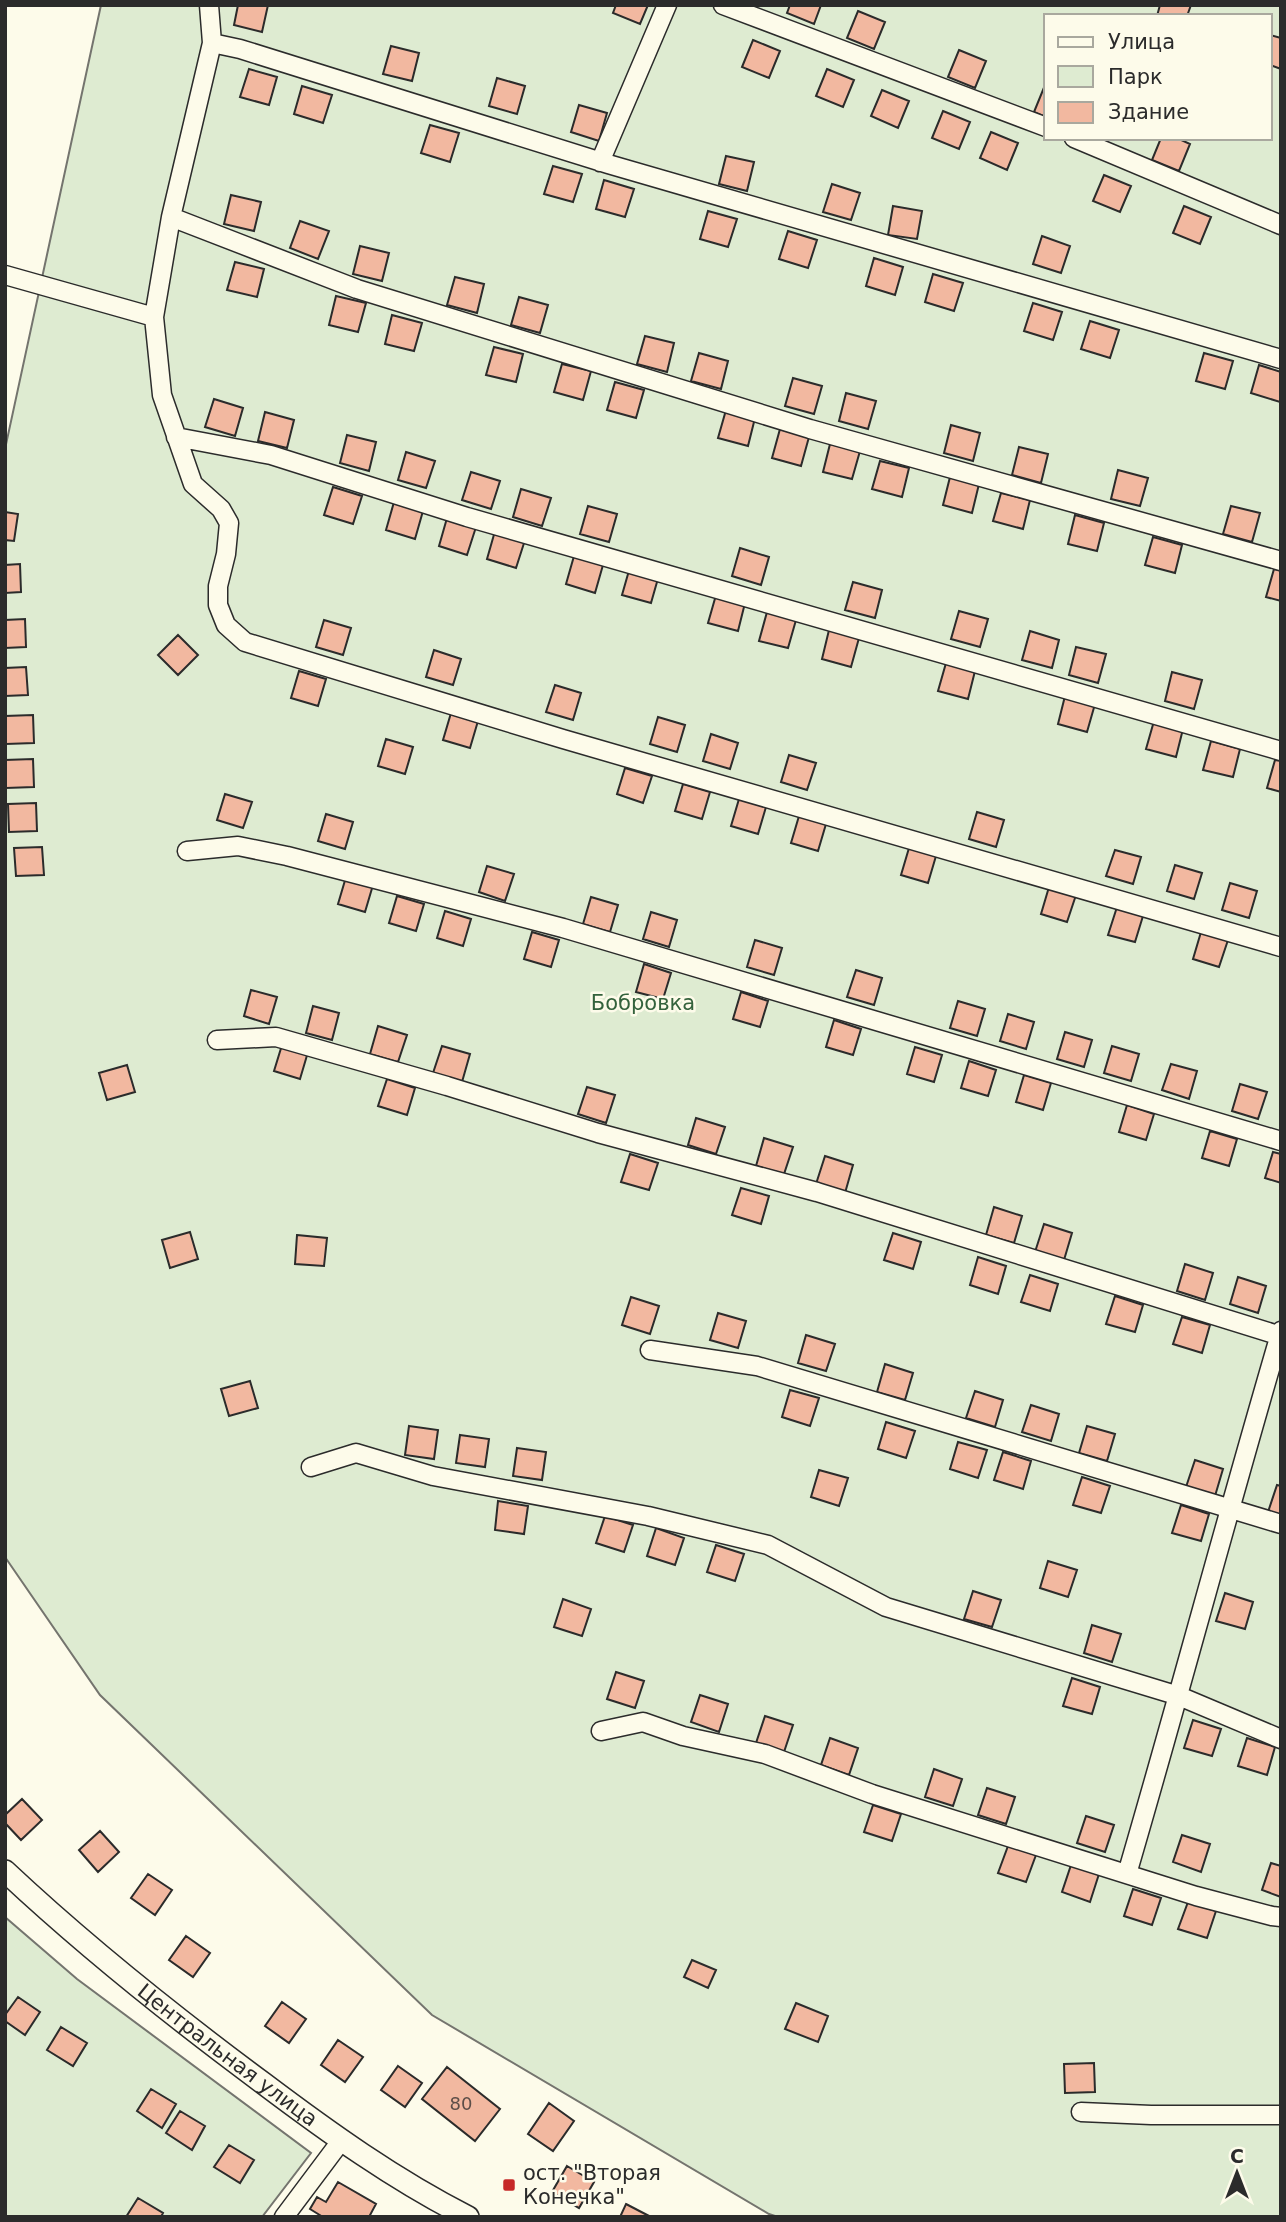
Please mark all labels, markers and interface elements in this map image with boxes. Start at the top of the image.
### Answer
legend [1044,14,1272,140]
text: Улица [1108,30,1175,54]
text: Парк [1108,65,1163,89]
text: Здание [1108,100,1189,124]
park label: Бобровка [591,991,695,1015]
street label: Центральная улица [133,1979,322,2131]
house number: 80 [450,2093,472,2114]
north arrow [1202,2138,1272,2208]
text: С [1230,2145,1244,2167]
place label: ост. "Вторая Конечка" [523,2161,661,2209]
marker: ост. "Вторая Конечка" [501,2177,517,2193]

